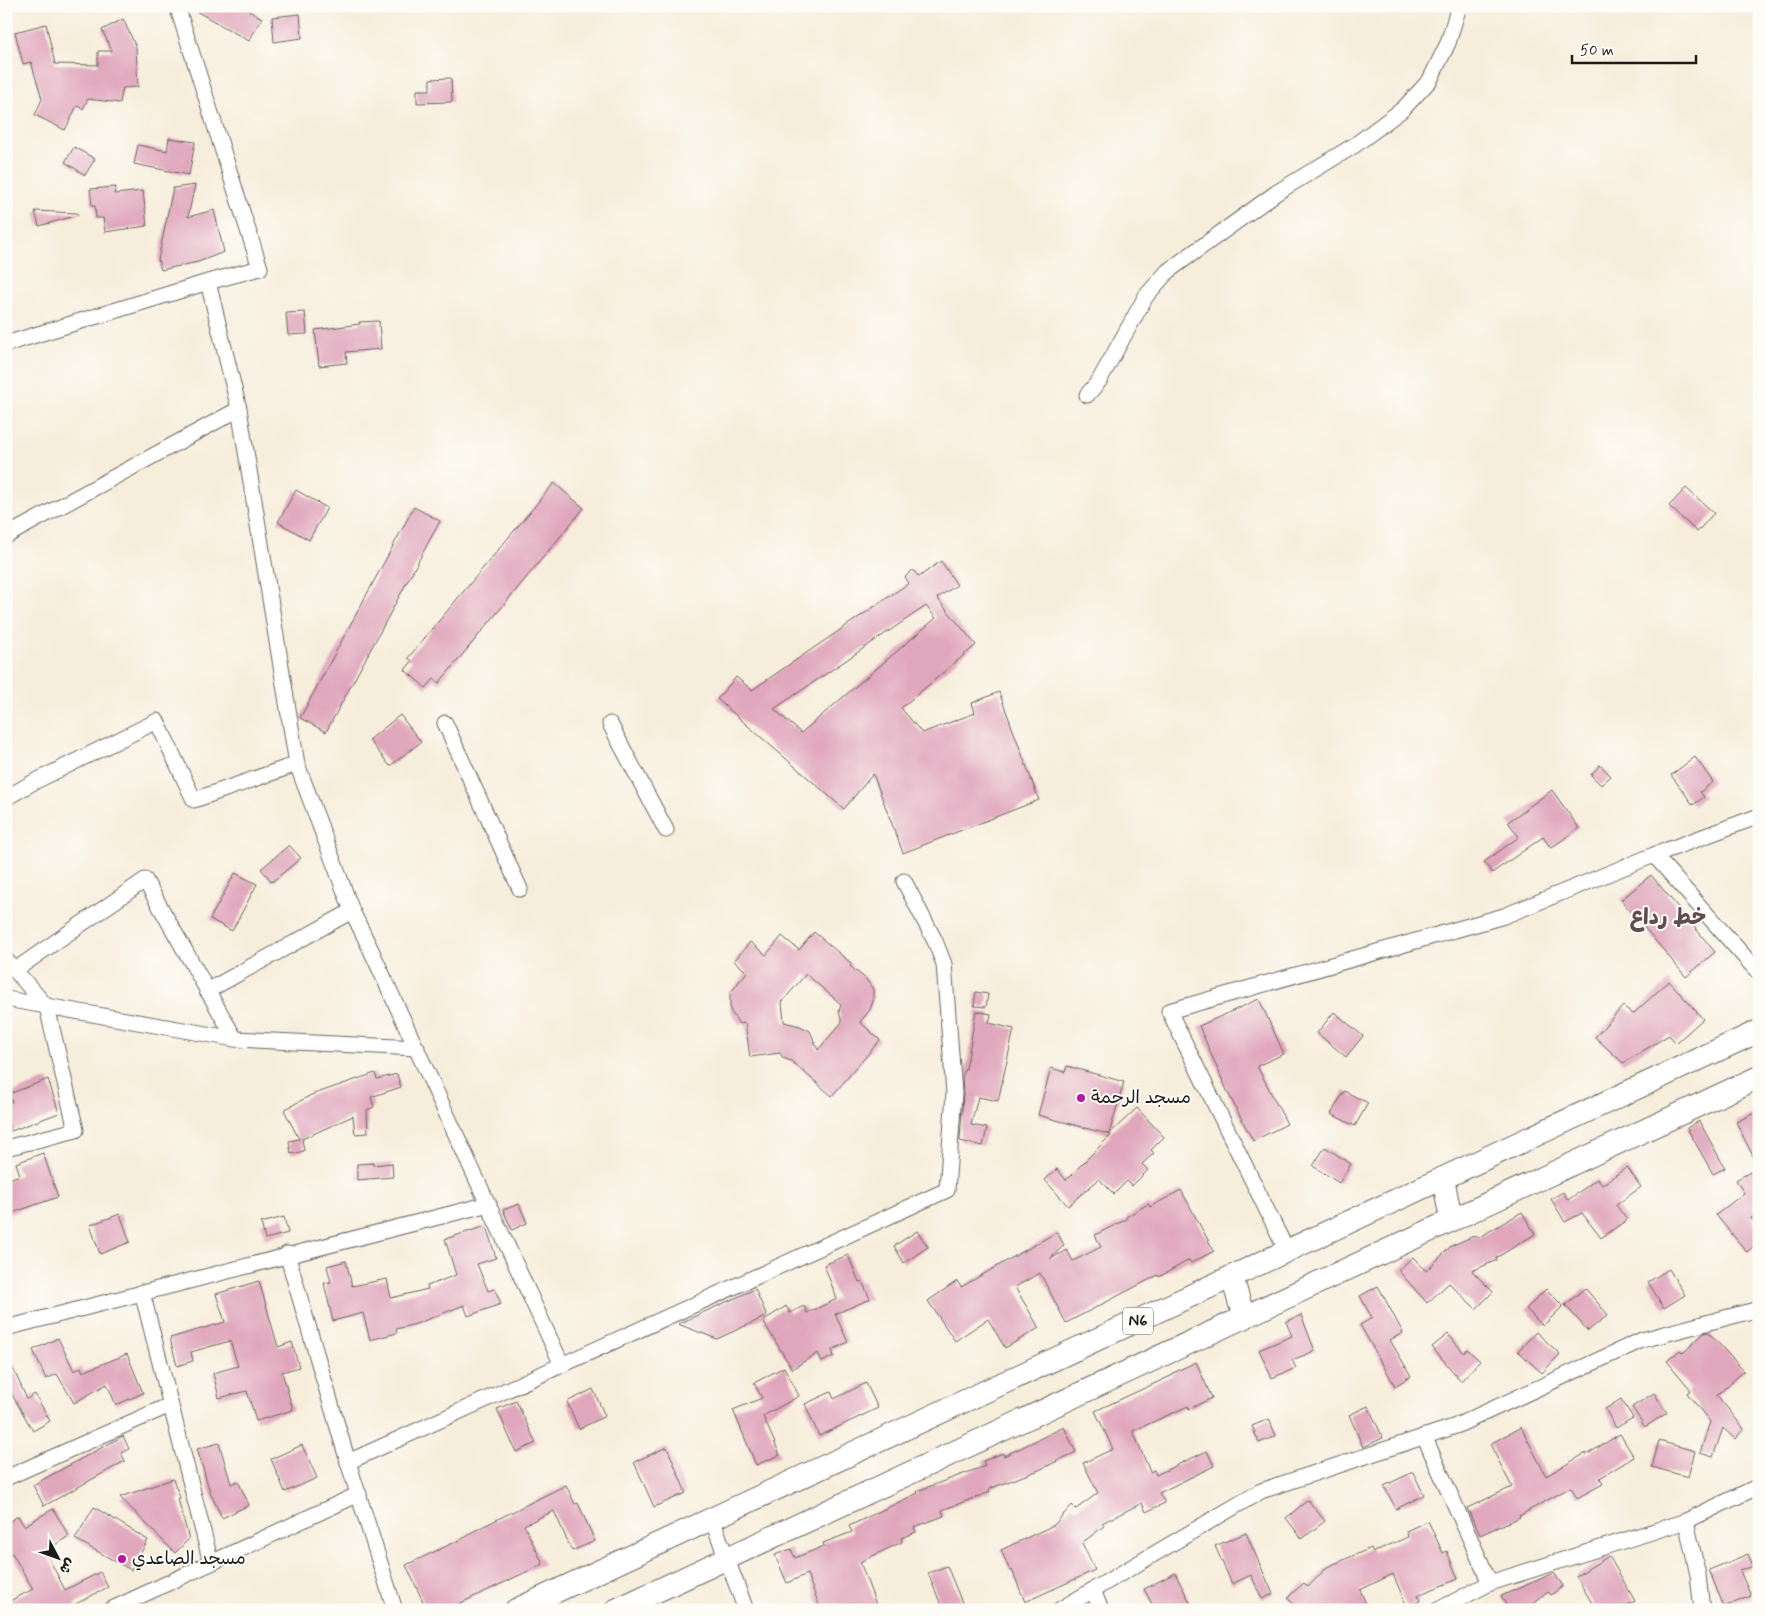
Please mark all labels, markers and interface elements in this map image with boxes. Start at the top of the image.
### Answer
scale bar [1572,32,1696,64]
text: 50 m [1580,41,1614,61]
district label: خط رداع [1630,904,1706,932]
place label: مسجد الرحمة [1091,1086,1191,1110]
marker: مسجد الرحمة [1075,1092,1087,1104]
road number: N6 [1123,1308,1153,1334]
north arrow [32,1534,82,1584]
place label: مسجد الصاعدي [132,1547,246,1571]
marker: مسجد الصاعدي [116,1553,128,1565]
text: ش [55,1554,79,1578]

